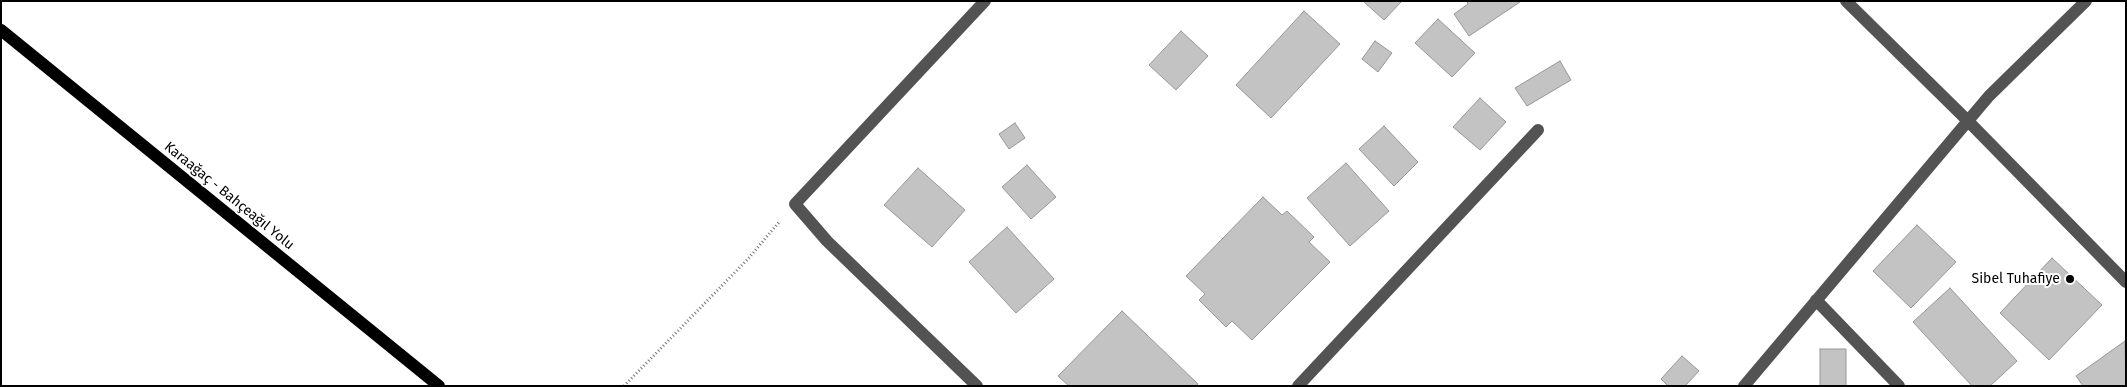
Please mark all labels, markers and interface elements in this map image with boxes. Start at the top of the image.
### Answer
street label: Karaağaç - Bahçeağıl Yolu [161,138,297,254]
place label: Sibel Tuhafiye [1972,271,2060,287]
marker: Sibel Tuhafiye [2064,273,2076,285]

